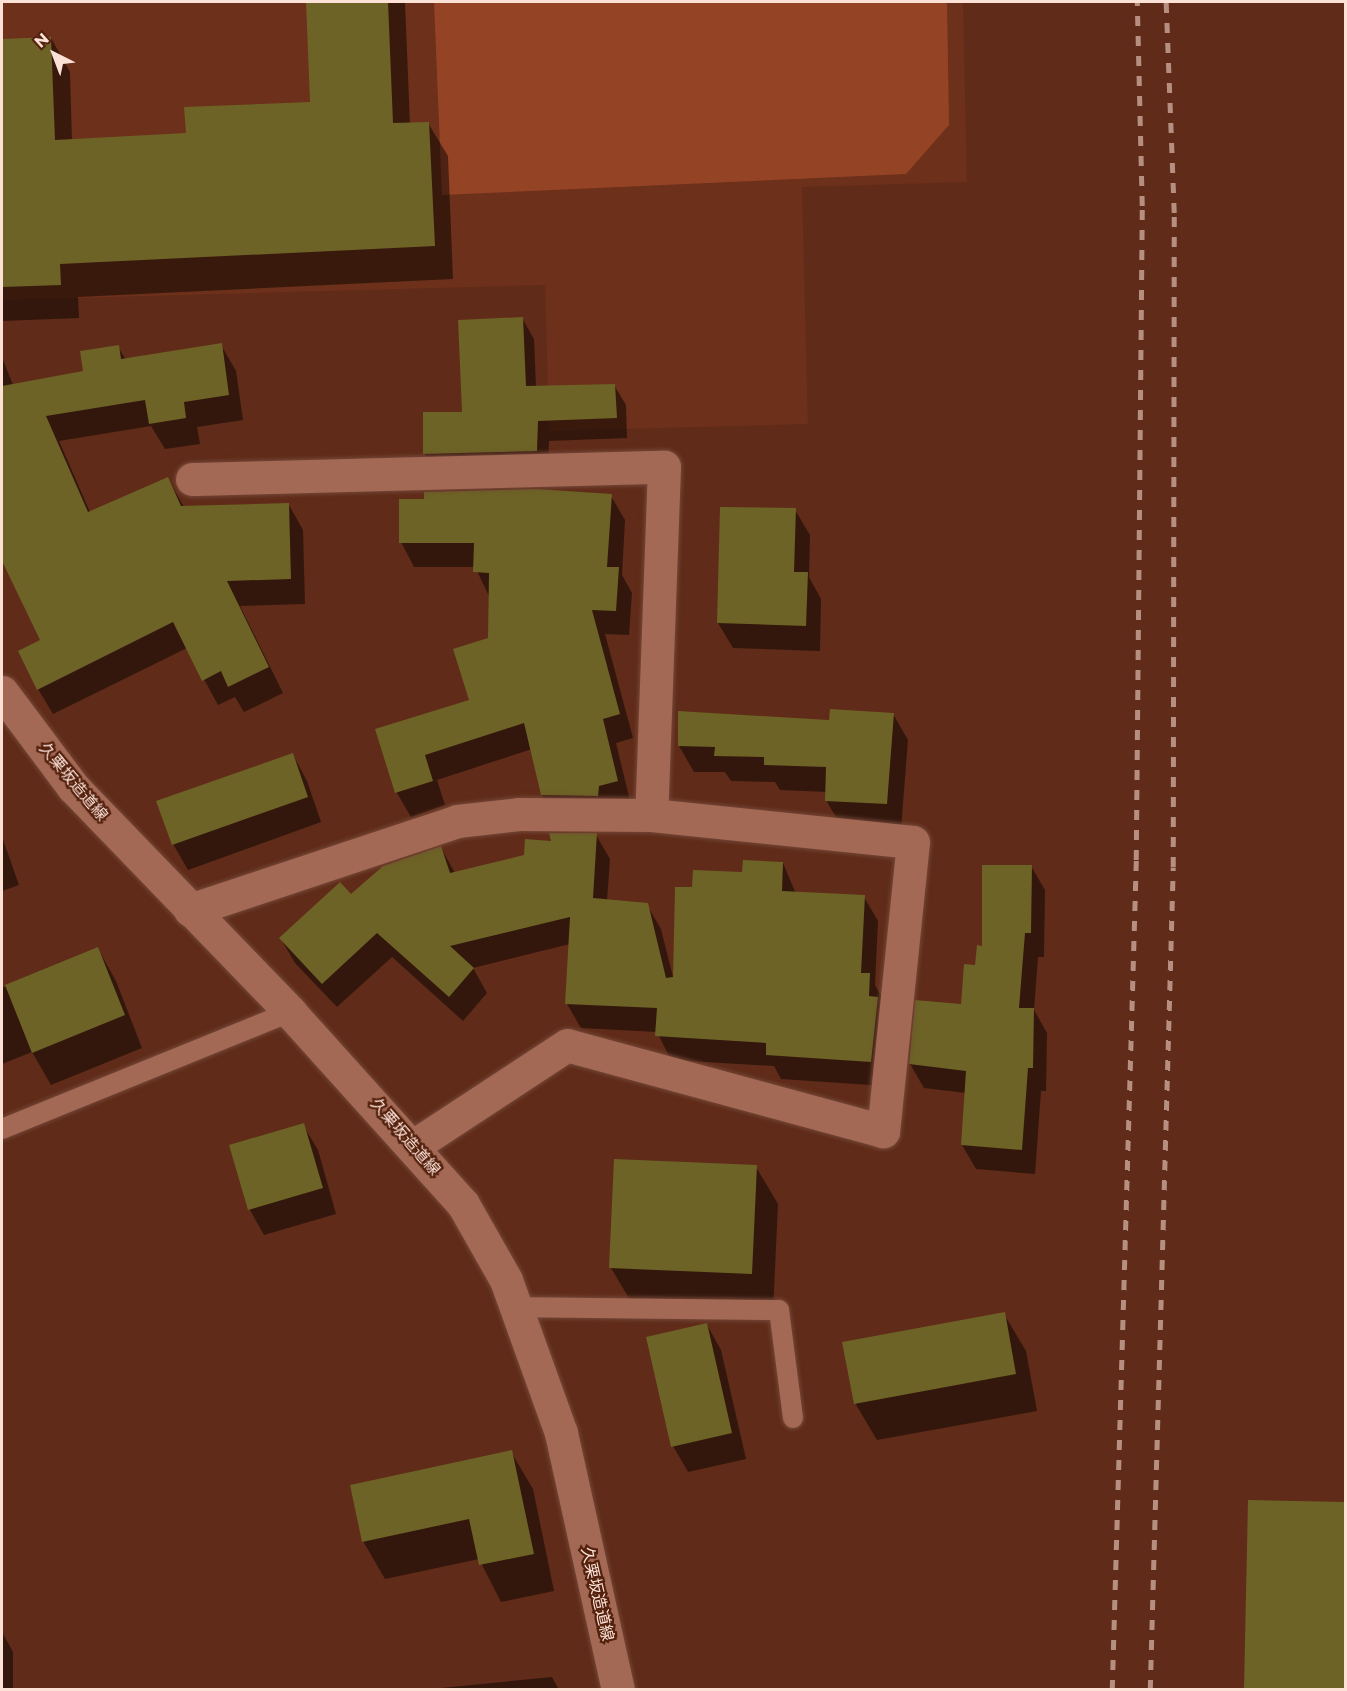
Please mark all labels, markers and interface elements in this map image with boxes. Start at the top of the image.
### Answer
north arrow [24,24,84,84]
text: N [30,29,53,52]
street label: 久栗坂造道線 [35,739,111,825]
street label: 久栗坂造道線 [366,1094,444,1180]
street label: 久栗坂造道線 [577,1545,617,1643]

